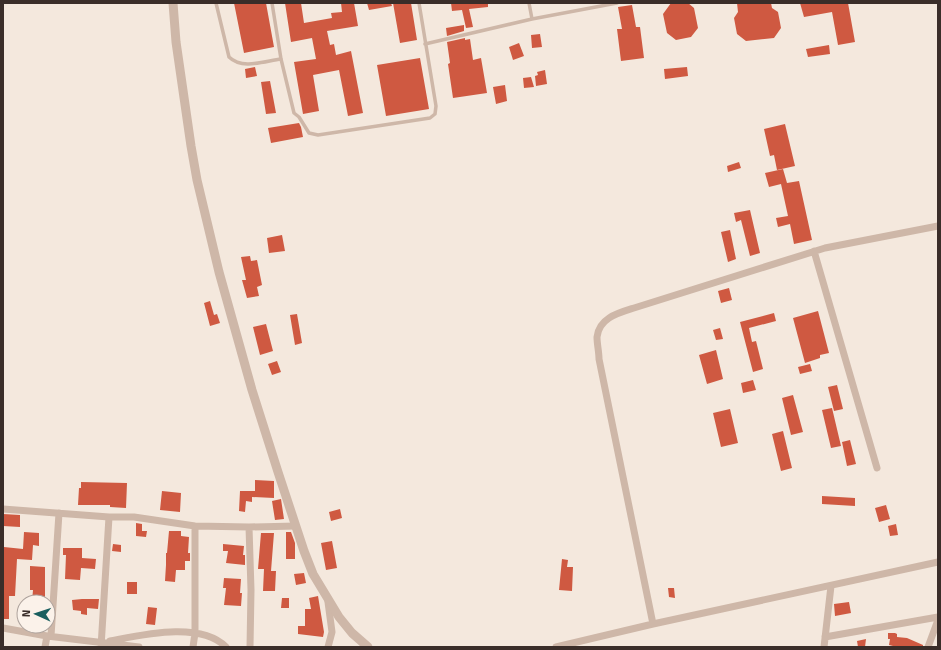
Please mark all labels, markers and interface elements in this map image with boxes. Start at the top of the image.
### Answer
north arrow [16,594,56,634]
text: N [20,610,33,617]

